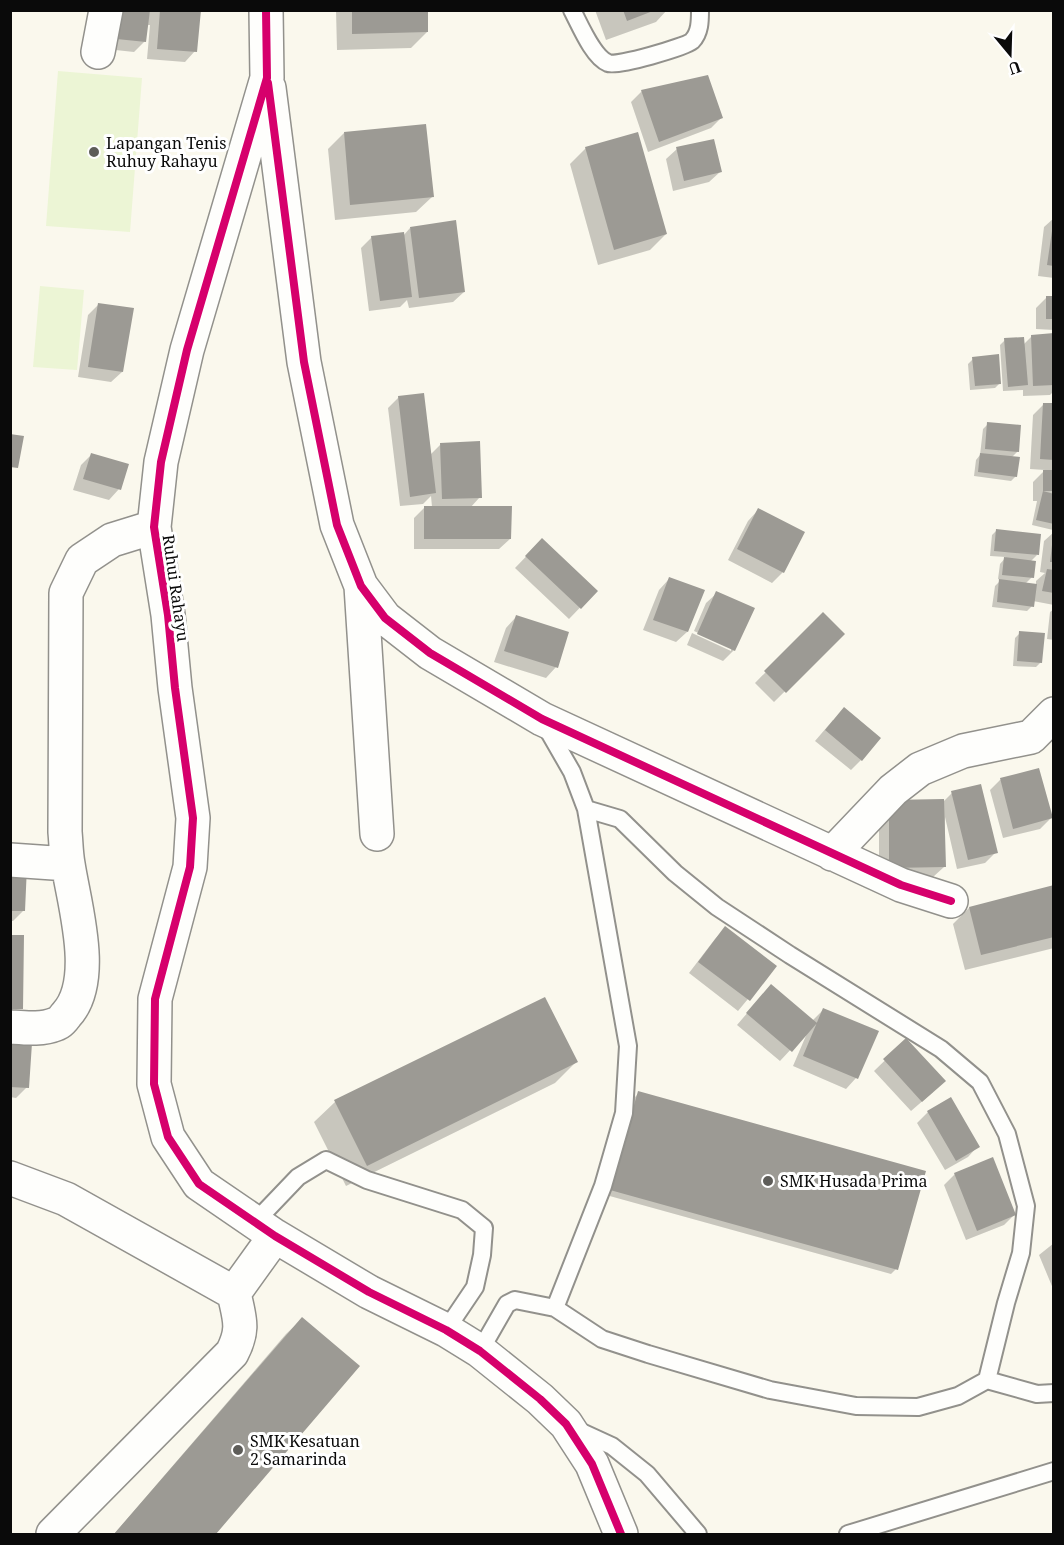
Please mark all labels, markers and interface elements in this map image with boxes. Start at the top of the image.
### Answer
north arrow [980,24,1040,84]
text: U [1006,56,1024,81]
place label: Lapangan Tenis Ruhuy Rahayu [106,132,226,172]
marker: Lapangan Tenis Ruhuy Rahayu [87,145,101,159]
street label: Ruhui Rahayu [158,533,194,643]
place label: SMK Husada Prima [780,1170,928,1192]
marker: SMK Husada Prima [761,1174,775,1188]
place label: SMK Kesatuan 2 Samarinda [250,1430,360,1470]
marker: SMK Kesatuan 2 Samarinda [231,1443,245,1457]

